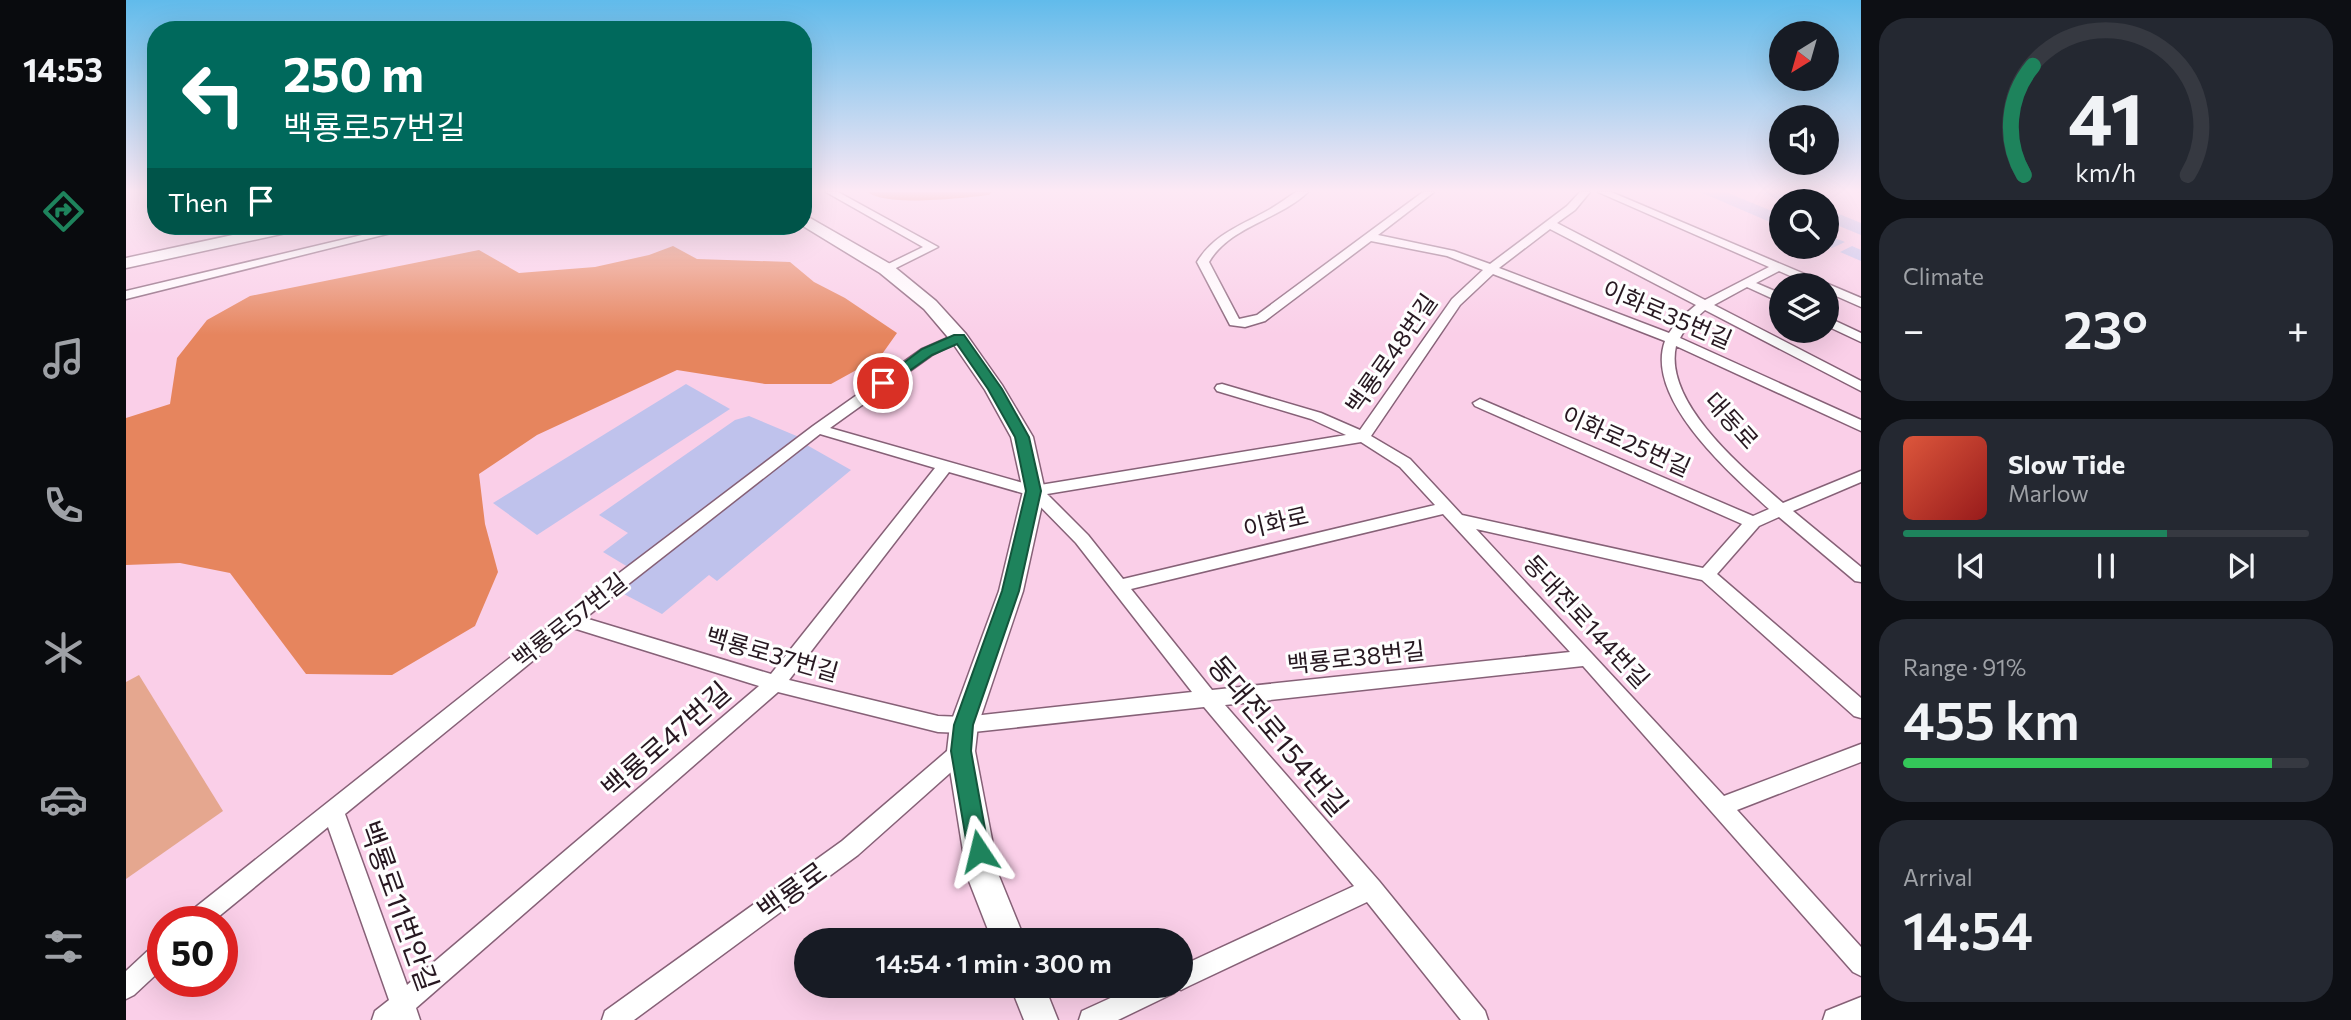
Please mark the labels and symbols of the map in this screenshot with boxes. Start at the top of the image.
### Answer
north arrow [1769,21,1839,91]
street label: 이화로35번길 [1598,273,1737,354]
street label: 백룡로48번길 [1339,288,1443,419]
pin [853,353,913,413]
street label: 대동로 [1699,386,1765,454]
street label: 이화로25번길 [1558,399,1695,482]
street label: 이화로 [1240,500,1311,543]
street label: 동대전로144번길 [1518,548,1656,694]
street label: 백룡로57번길 [506,566,632,673]
street label: 백룡로37번길 [703,621,842,686]
street label: 백룡로38번길 [1285,635,1426,678]
street label: 동대전로154번길 [1202,648,1356,823]
street label: 백룡로47번길 [594,674,737,805]
position arrow [942,814,1016,888]
street label: 백룡로11번안길 [353,816,446,995]
street label: 백룡로 [750,854,833,927]
speed limit sign: 50 [147,906,238,997]

